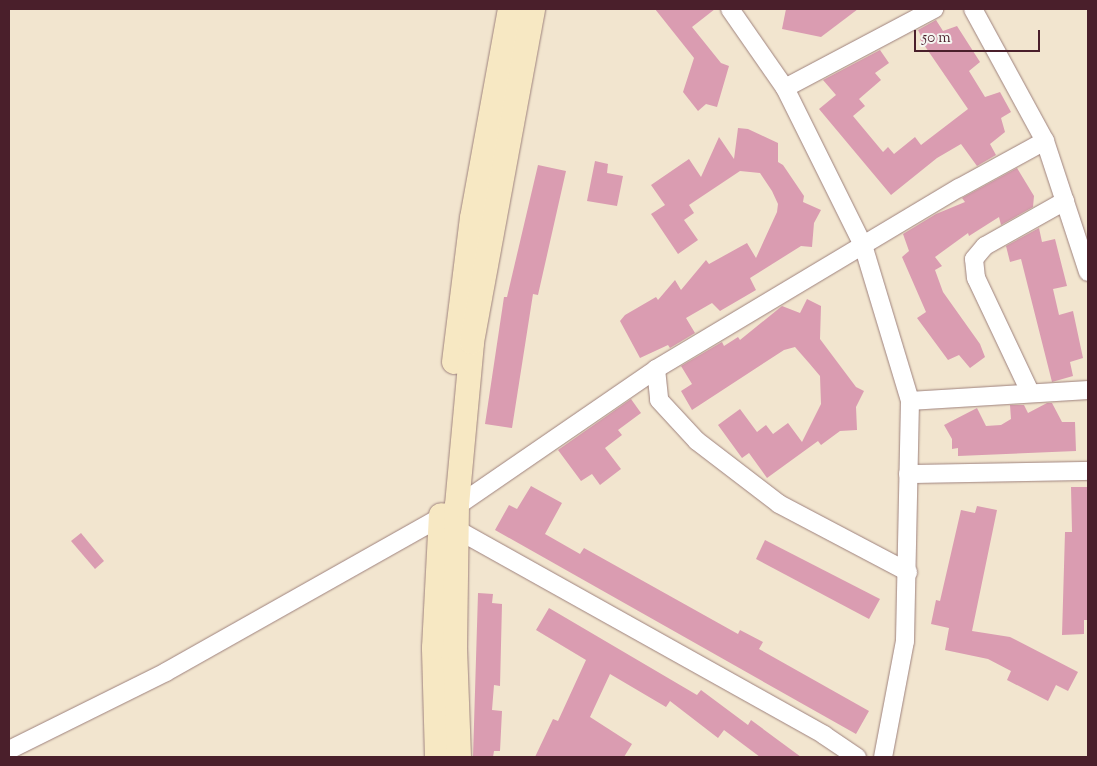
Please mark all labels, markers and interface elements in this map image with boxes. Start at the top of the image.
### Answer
scale bar [917,20,1043,52]
text: 50 m [922,28,951,49]

